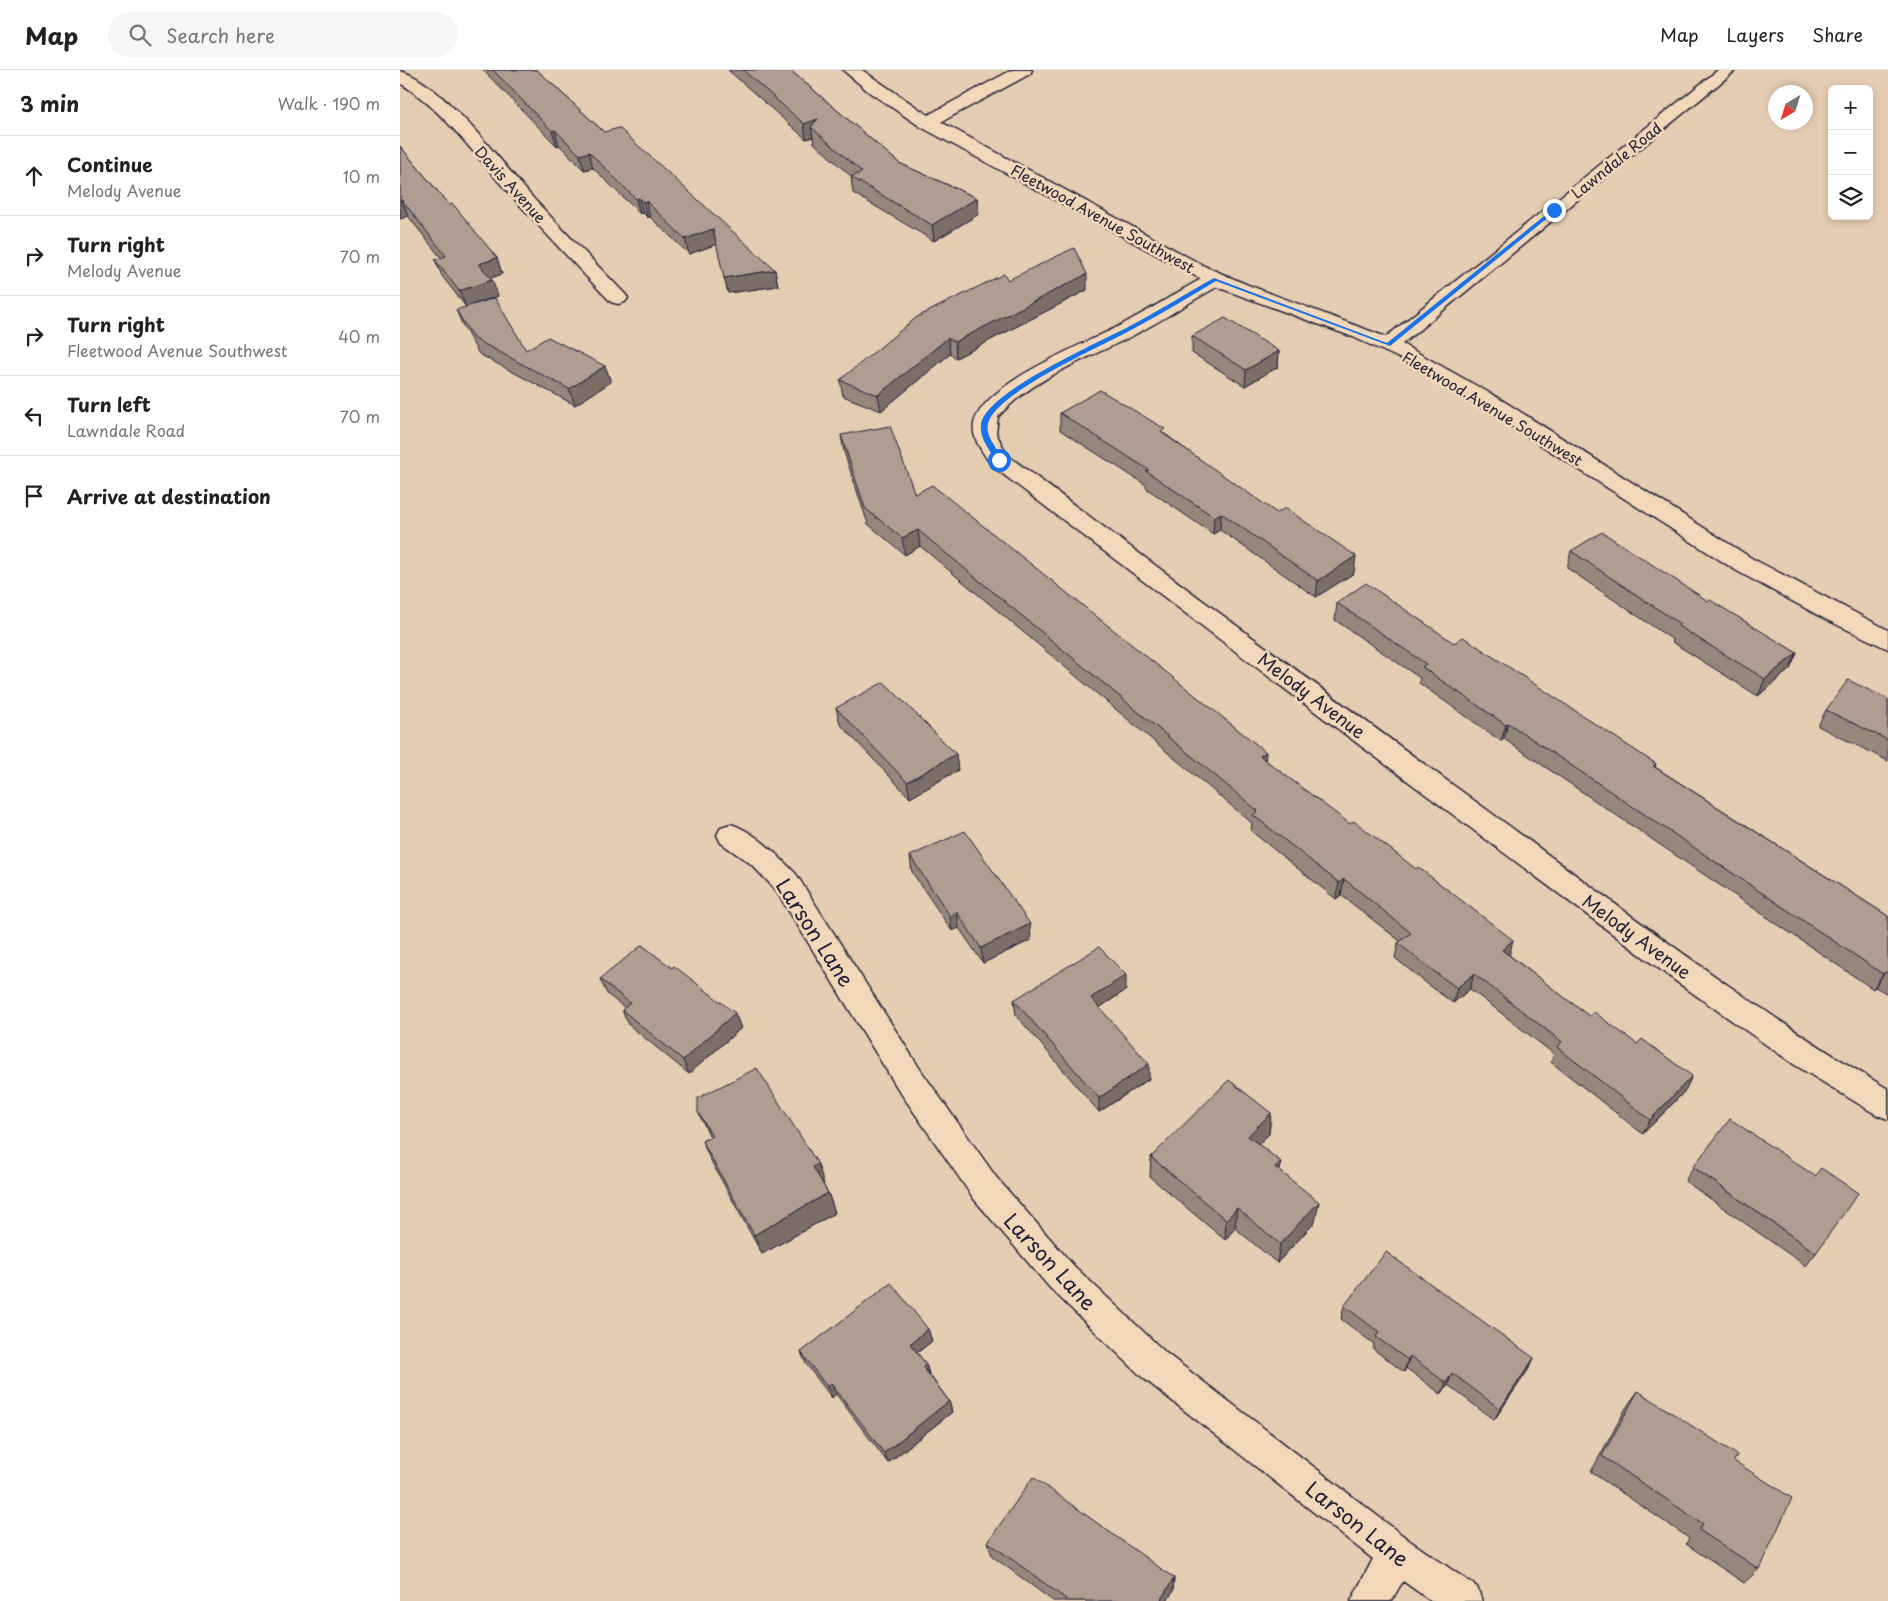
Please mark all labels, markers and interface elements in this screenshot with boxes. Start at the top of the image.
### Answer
search box [108,12,458,57]
text: Map [25,17,78,53]
icon: search [126,21,154,49]
text: Search here [166,21,275,49]
text: Map [1660,21,1699,48]
text: Layers [1727,21,1784,48]
text: Share [1812,21,1863,48]
north arrow [1768,85,1813,130]
map controls [1828,85,1873,220]
button: + [1828,85,1873,130]
text: 3 min [20,87,79,119]
text: Walk · 190 m [278,91,380,115]
street label: Lawndale Road [1566,116,1666,204]
button: − [1828,130,1873,175]
street label: Davis Avenue [470,140,552,228]
text: Continue [67,150,153,178]
street label: Fleetwood Avenue Southwest [1007,158,1199,278]
icon: ahead [20,162,48,190]
text: 10 m [343,164,380,188]
button: layers [1828,175,1873,220]
text: Melody Avenue [67,178,181,202]
route end [1543,199,1566,222]
text: Turn right [67,230,165,258]
icon: right [20,242,48,270]
text: 70 m [340,244,380,268]
text: Melody Avenue [67,258,181,282]
text: Turn right [67,310,165,338]
icon: right [20,322,48,350]
text: 40 m [338,324,380,348]
text: Fleetwood Avenue Southwest [67,338,287,362]
street label: Fleetwood Avenue Southwest [1398,345,1588,471]
text: Turn left [67,390,151,418]
icon: left [20,402,48,430]
text: 70 m [340,404,380,428]
text: Lawndale Road [67,418,185,442]
route start [988,449,1011,472]
icon: arrive [20,482,48,510]
text: Arrive at destination [67,482,271,510]
street label: Melody Avenue [1252,645,1372,745]
street label: Larson Lane [769,871,863,993]
street label: Melody Avenue [1577,887,1697,985]
street label: Larson Lane [997,1205,1105,1317]
street label: Larson Lane [1299,1472,1417,1574]

